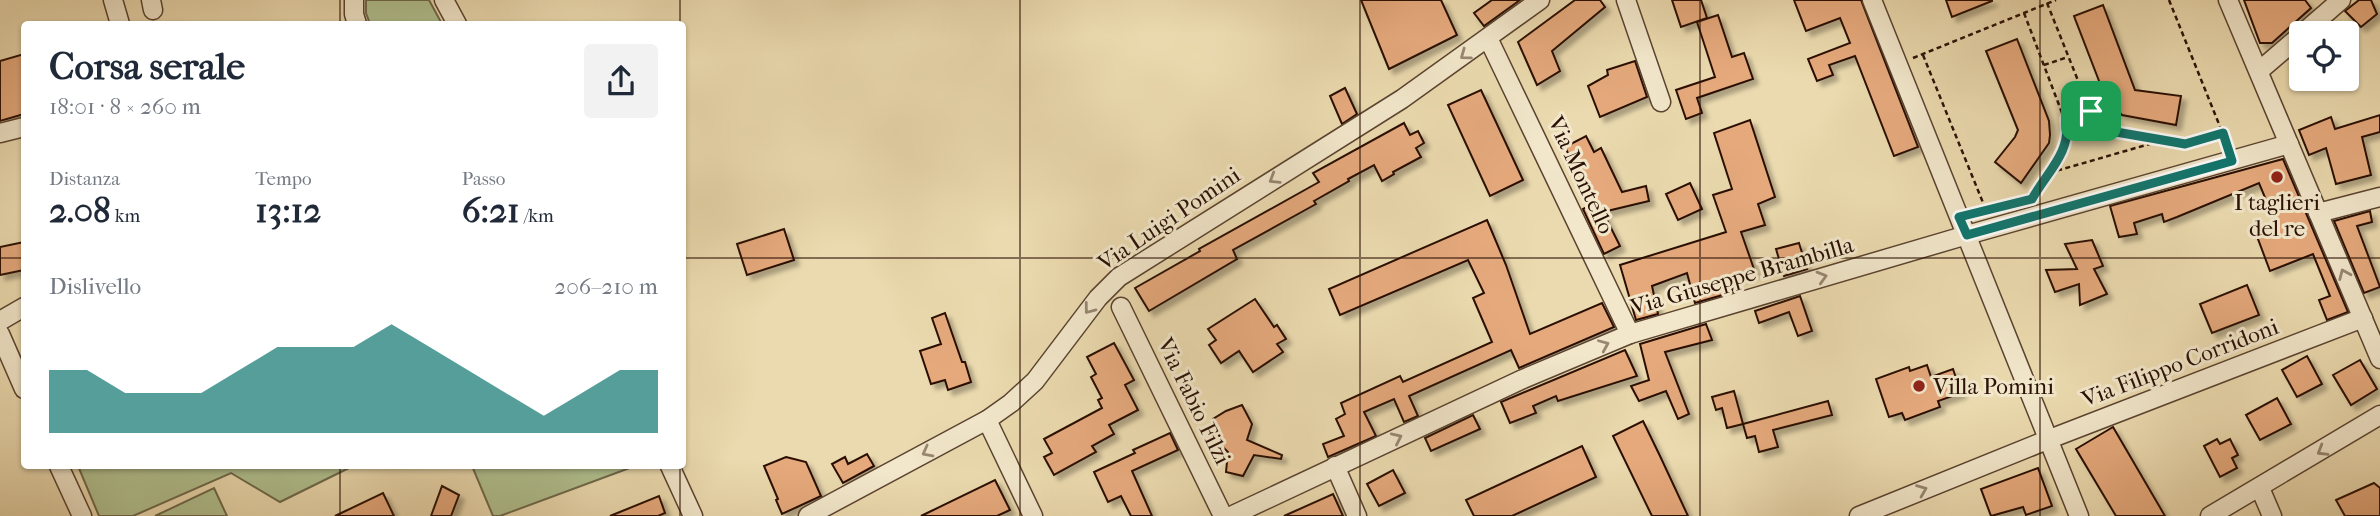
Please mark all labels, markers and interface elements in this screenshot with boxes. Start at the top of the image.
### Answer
map controls [2289,21,2359,91]
button: locate [2289,21,2359,91]
text: Corsa serale [49,44,245,89]
button: share [584,44,658,118]
one-way arrow [1460,46,1473,59]
pin [2061,81,2121,141]
icon: arrive [2072,92,2110,130]
text: 18:01 · 8 × 260 m [49,93,201,120]
street label: Via Montello [1542,111,1620,238]
street label: Via Luigi Pomini [1092,161,1246,277]
text: Distanza [49,168,120,190]
text: Tempo [255,168,312,190]
text: Passo [462,168,505,190]
marker: I taglieri del re [2269,169,2285,185]
one-way arrow [1269,170,1282,183]
place label: I taglieri del re [2234,189,2320,242]
text: 2.08 [49,190,111,231]
text: 13:12 [255,190,321,231]
text: 6:21 [462,190,520,231]
text: km [111,205,140,227]
text: /km [520,205,554,227]
street label: Via Giuseppe Brambilla [1626,231,1857,321]
one-way arrow [2338,269,2352,281]
one-way arrow [1815,271,1827,286]
text: Dislivello [49,273,141,300]
text: 206–210 m [554,273,658,300]
one-way arrow [1085,301,1098,314]
street label: Via Filippo Corridoni [2077,313,2282,413]
street label: Via Fabio Filzi [1151,332,1236,469]
one-way arrow [1597,339,1610,353]
place label: Villa Pomini [1932,373,2054,400]
marker: Villa Pomini [1911,378,1927,394]
one-way arrow [1390,432,1402,446]
one-way arrow [2316,442,2329,455]
one-way arrow [921,444,934,458]
one-way arrow [1916,485,1928,499]

